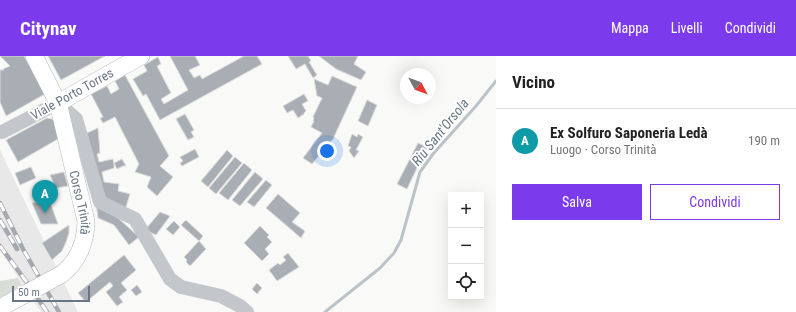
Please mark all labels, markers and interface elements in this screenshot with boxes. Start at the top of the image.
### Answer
text: Citynav [20,17,77,40]
text: Mappa [611,20,649,36]
text: Livelli [671,20,703,36]
text: Condividi [725,20,776,36]
street label: Viale Porto Torres [28,65,116,123]
north arrow [400,68,436,104]
text: Vicino [512,72,555,92]
water label: Riu Sant'Orsola [408,95,472,169]
text: Ex Solfuro Saponeria Ledà [550,124,708,142]
text: A [521,133,529,148]
text: 190 m [748,133,780,148]
your location [317,141,337,161]
text: Luogo · Corso Trinità [550,142,656,157]
street label: Corso Trinità [67,169,94,236]
pin: A [32,180,58,213]
button: Salva [512,184,642,220]
button: Condividi [650,184,780,220]
map controls [448,192,484,300]
button: + [448,192,484,228]
button: − [448,228,484,264]
button: locate [448,264,484,300]
scale bar [12,284,90,303]
text: 50 m [18,286,40,299]

